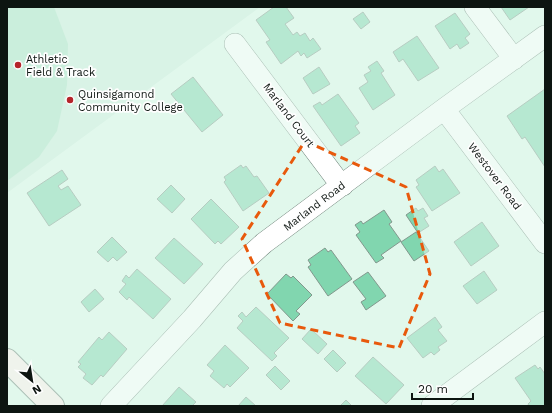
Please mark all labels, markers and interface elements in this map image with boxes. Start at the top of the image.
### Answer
place label: Athletic Field & Track [26,53,95,79]
marker: Athletic Field & Track [13,60,23,70]
street label: Marland Court [260,81,317,150]
place label: Quinsigamond Community College [78,88,183,114]
marker: Quinsigamond Community College [65,95,75,105]
street label: Westover Road [465,140,524,212]
street label: Marland Road [281,179,348,234]
north arrow [12,361,52,401]
scale bar [412,375,473,401]
text: N [30,382,44,397]
text: 20 m [418,382,448,396]

